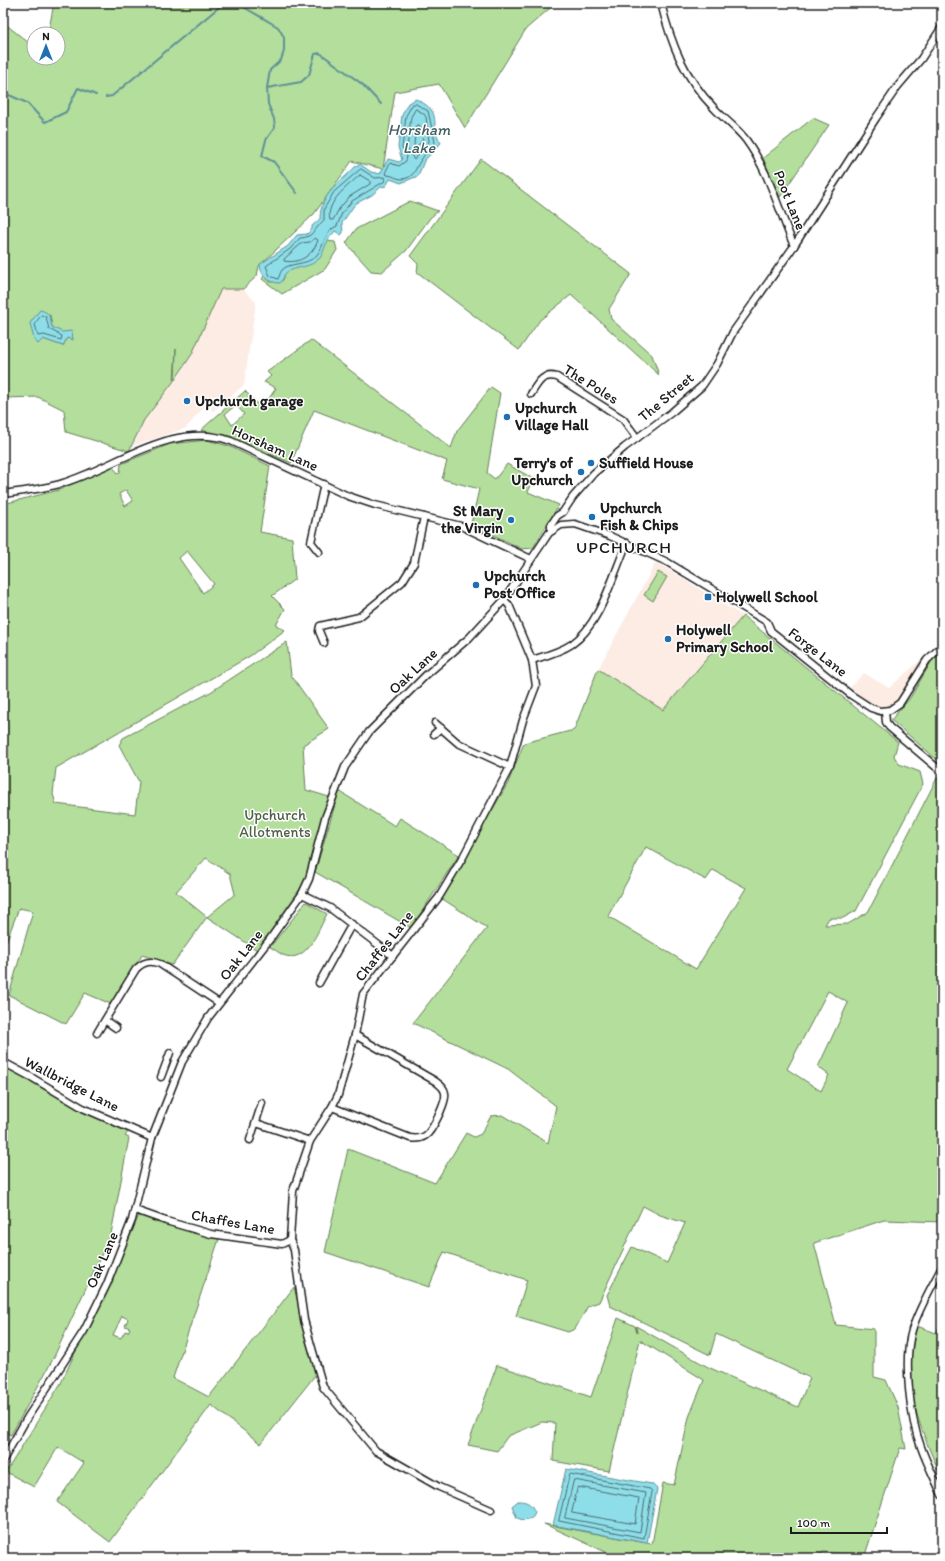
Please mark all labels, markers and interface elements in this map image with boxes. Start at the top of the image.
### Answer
north arrow [26,26,66,66]
text: N [42,30,50,43]
water label: Horsham Lake [388,120,451,157]
street label: Poot Lane [770,167,810,233]
street label: The Poles [560,360,622,408]
street label: The Street [635,368,698,425]
place label: Upchurch garage [195,392,303,411]
marker: Upchurch garage [182,396,192,406]
place label: Upchurch Village Hall [515,399,589,435]
marker: Upchurch Village Hall [502,412,512,422]
street label: Horsham Lane [229,421,321,475]
place label: Terry's of Upchurch [511,454,574,490]
place label: Suffield House [599,454,693,472]
marker: Suffield House [586,458,596,468]
marker: Terry's of Upchurch [576,467,586,477]
place label: Upchurch Fish & Chips [600,499,679,535]
place label: St Mary the Virgin [441,502,504,538]
marker: Upchurch Fish & Chips [587,512,597,522]
marker: St Mary the Virgin [506,515,516,525]
district label: UPCHURCH [576,537,672,557]
place label: Upchurch Post Office [484,567,555,602]
marker: Upchurch Post Office [471,580,481,590]
place label: Holywell School [716,588,818,607]
marker: Holywell School [703,592,713,602]
place label: Holywell Primary School [676,621,774,657]
street label: Forge Lane [785,623,851,681]
marker: Holywell Primary School [663,634,673,644]
street label: Oak Lane [385,644,441,698]
park label: Upchurch Allotments [239,806,311,841]
street label: Chaffes Lane [351,907,417,985]
street label: Oak Lane [215,926,267,984]
street label: Wallbridge Lane [22,1052,122,1116]
street label: Chaffes Lane [190,1206,276,1238]
street label: Oak Lane [82,1229,122,1291]
scale bar [791,1509,887,1535]
text: 100 m [797,1516,830,1530]

